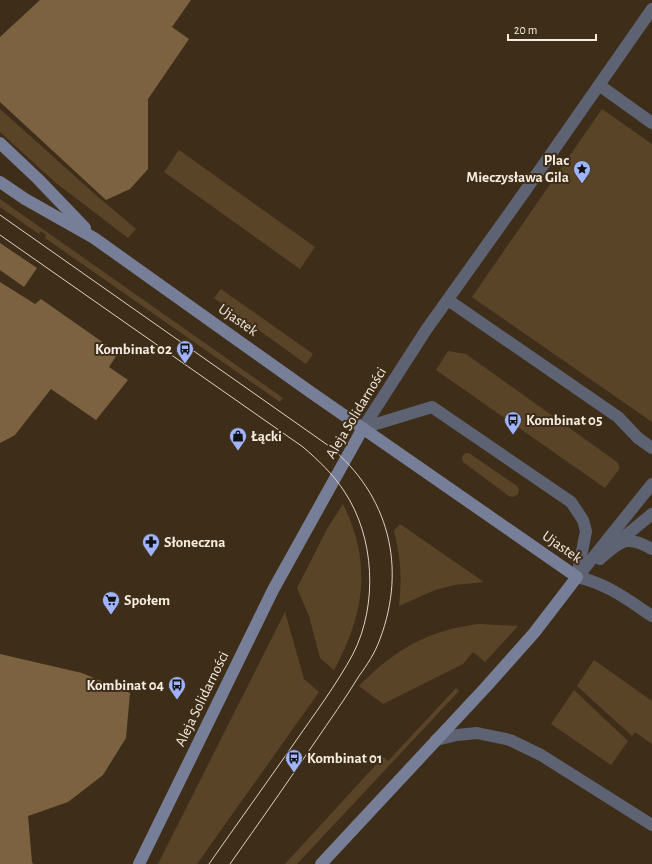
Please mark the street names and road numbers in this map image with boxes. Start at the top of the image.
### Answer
street label: Ujastek [216,301,261,339]
street label: Aleja Solidarności [323,365,389,461]
street label: Ujastek [540,528,585,566]
street label: Aleja Solidarności [173,649,231,749]

